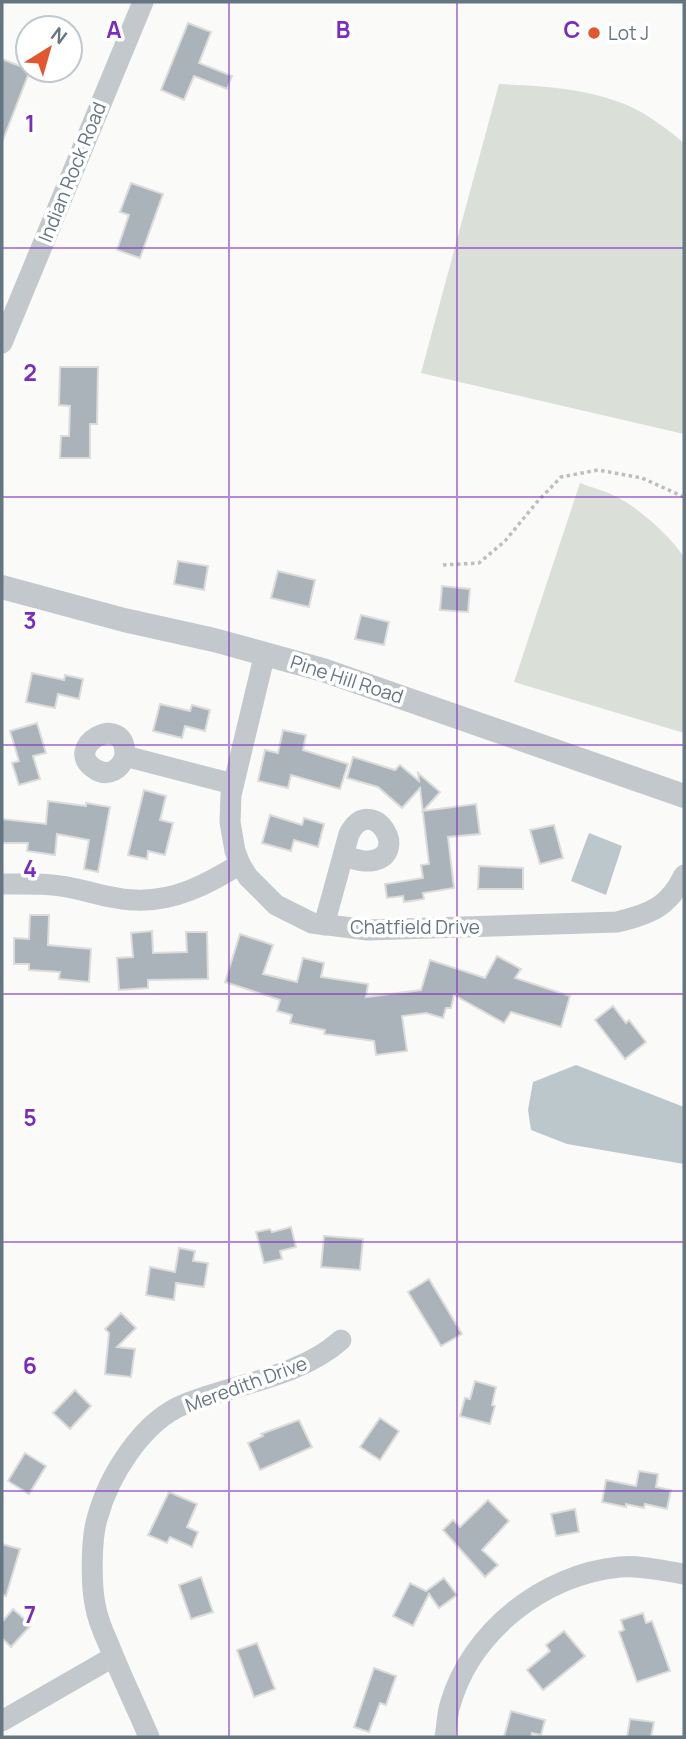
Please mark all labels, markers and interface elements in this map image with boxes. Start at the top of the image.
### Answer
text: A [106,13,122,45]
text: B [336,13,350,45]
text: C [564,13,581,45]
north arrow [14,14,84,84]
place label: Lot J [608,20,649,46]
text: N [46,21,73,50]
marker: Lot J [586,25,602,41]
street label: Indian Rock Road [32,98,112,246]
text: 1 [25,107,35,139]
text: 2 [23,356,37,388]
text: 3 [23,604,37,636]
street label: Pine Hill Road [287,649,407,709]
text: 4 [23,852,37,884]
street label: Chatfield Drive [350,914,480,940]
text: 5 [23,1101,37,1133]
text: 6 [23,1349,37,1381]
street label: Meredith Drive [182,1350,310,1418]
text: 7 [24,1598,36,1630]

